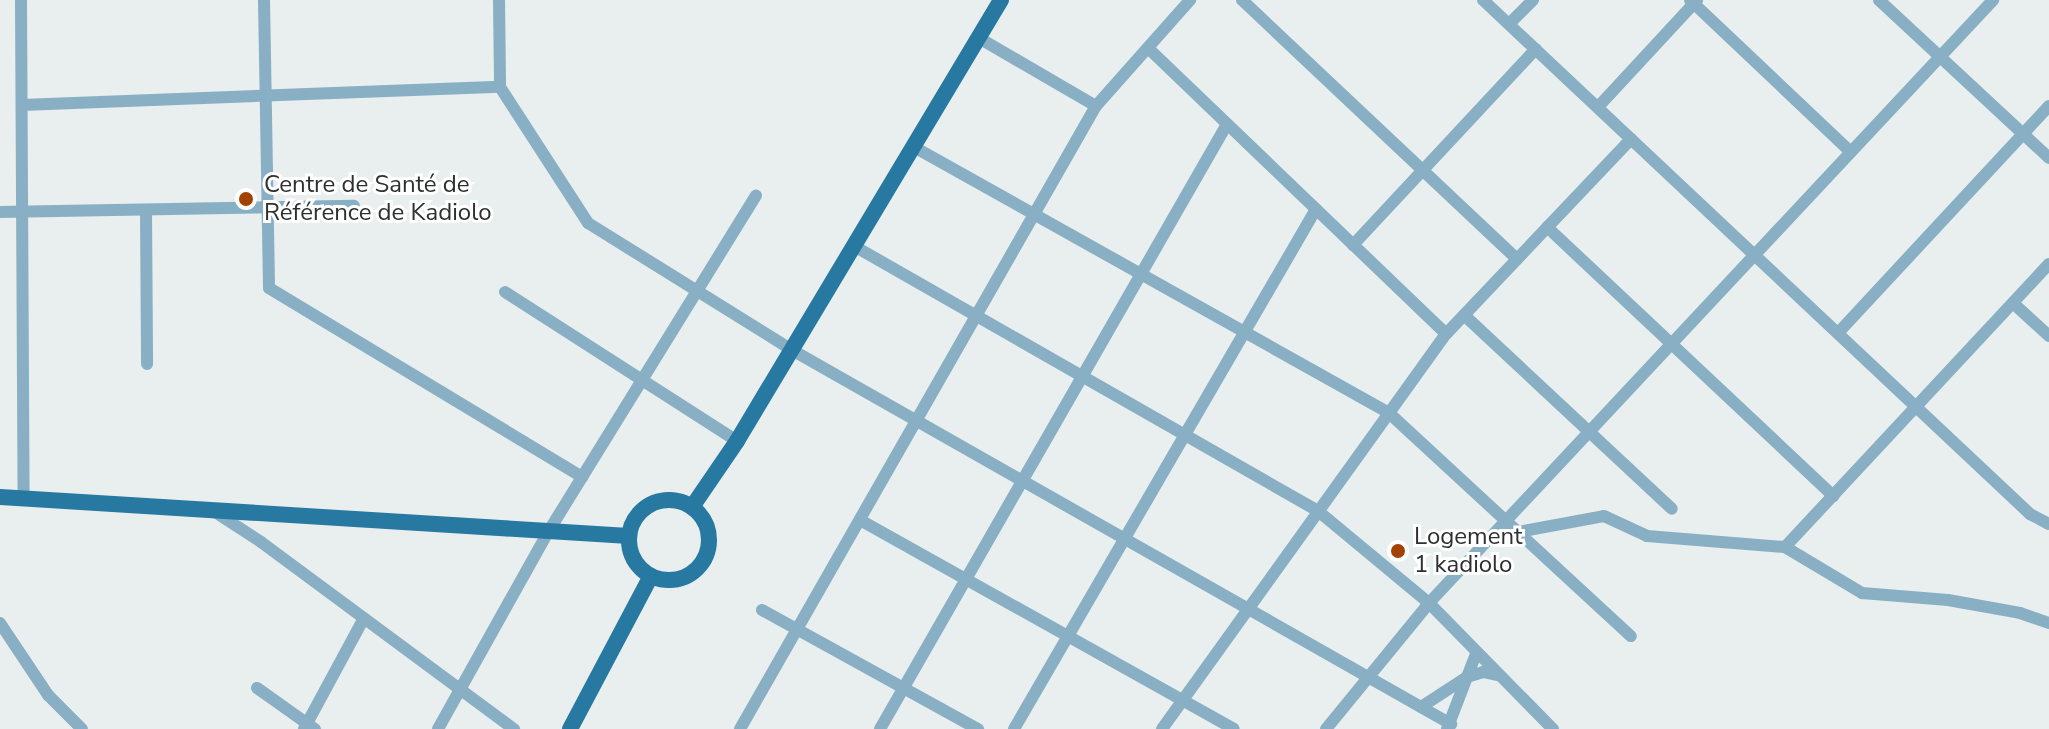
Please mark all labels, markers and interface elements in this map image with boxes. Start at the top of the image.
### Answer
place label: Centre de Santé de Référence de Kadiolo [264,171,491,227]
marker: Centre de Santé de Référence de Kadiolo [235,188,257,210]
place label: Logement 1 kadiolo [1414,523,1522,579]
marker: Logement 1 kadiolo [1389,542,1407,560]

